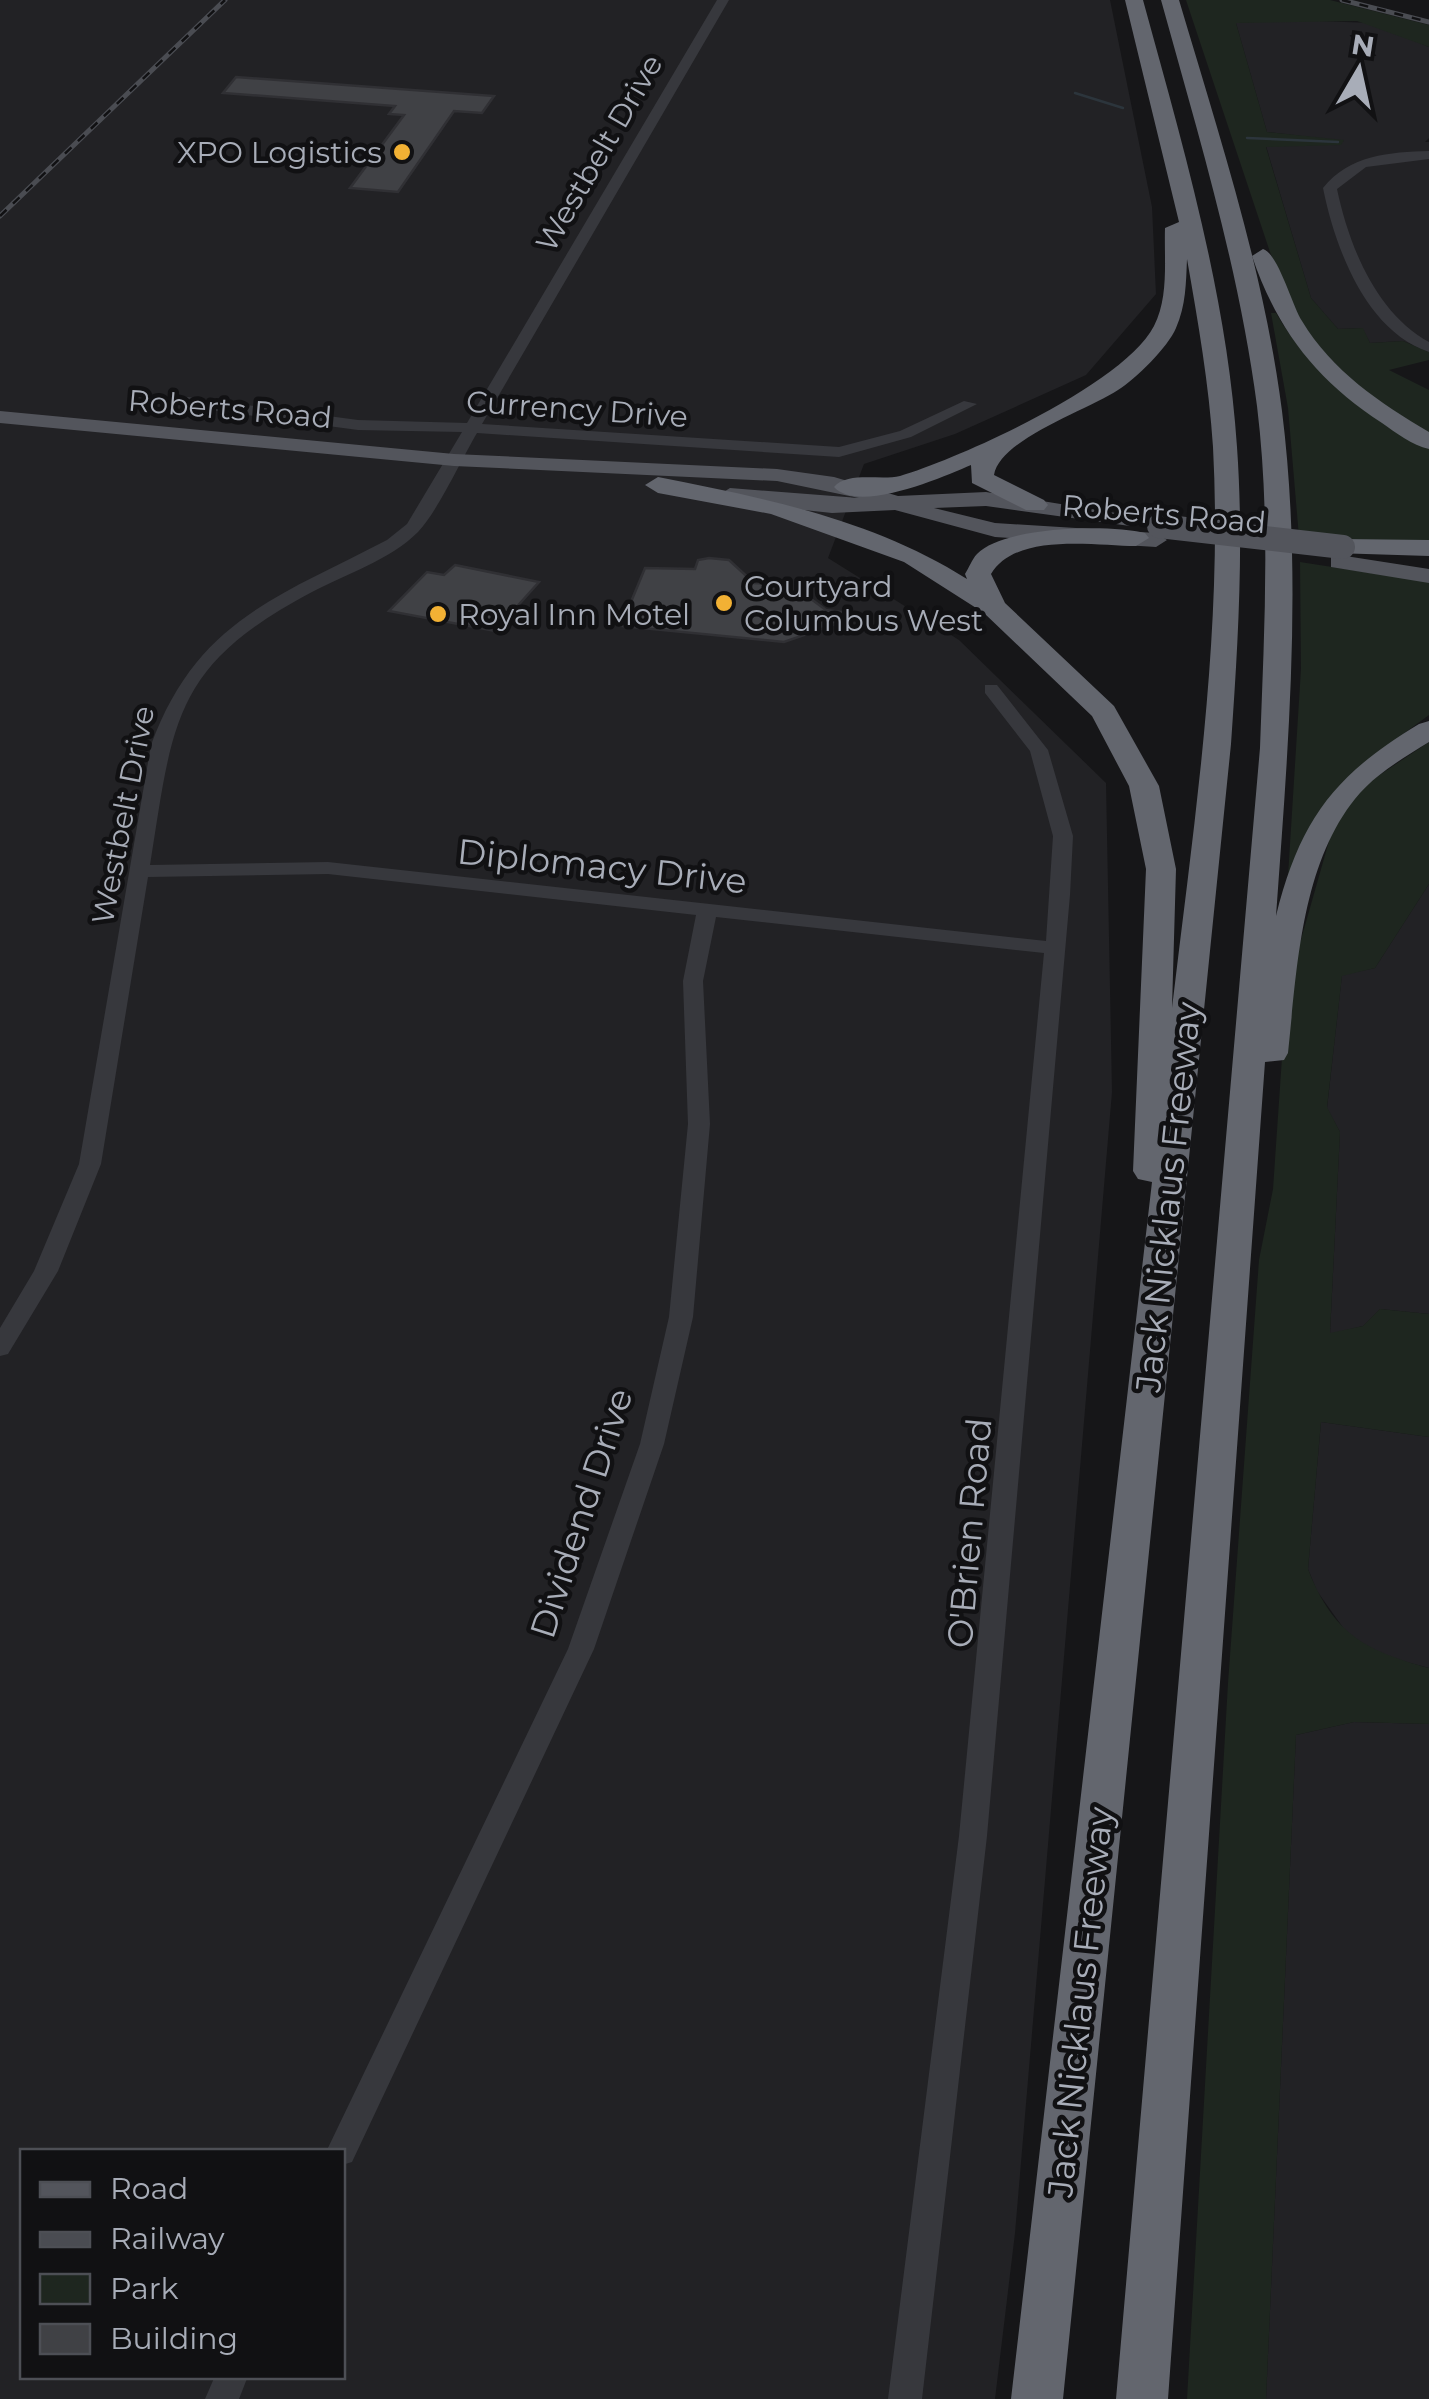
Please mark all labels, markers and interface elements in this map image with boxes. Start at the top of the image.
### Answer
north arrow [1309,20,1409,120]
text: N [1349,27,1377,64]
street label: Westbelt Drive [528,48,670,258]
place label: XPO Logistics [177,134,382,171]
marker: XPO Logistics [391,141,413,163]
street label: Roberts Road [126,382,334,436]
street label: Currency Drive [465,383,689,435]
street label: Roberts Road [1060,487,1268,541]
place label: Courtyard Columbus West [744,568,983,639]
marker: Courtyard Columbus West [713,592,735,614]
place label: Royal Inn Motel [458,596,690,633]
marker: Royal Inn Motel [427,603,449,625]
street label: Westbelt Drive [84,703,162,927]
street label: Diplomacy Drive [455,829,749,903]
street label: Jack Nicklaus Freeway [1126,1000,1210,1395]
street label: Dividend Drive [520,1383,642,1643]
street label: O'Brien Road [938,1416,1000,1650]
street label: Jack Nicklaus Freeway [1038,1805,1122,2200]
legend [20,2149,345,2379]
text: Road [110,2170,188,2207]
text: Railway [110,2220,225,2257]
text: Park [110,2270,179,2307]
text: Building [110,2320,238,2357]

